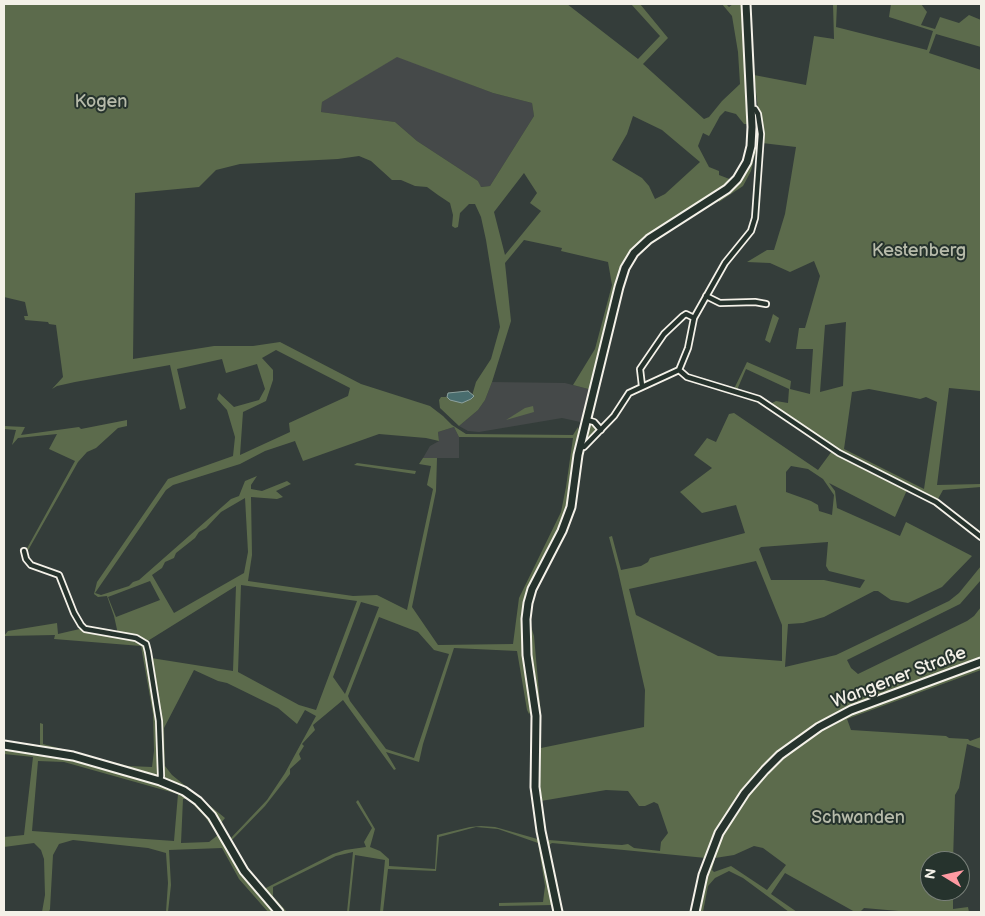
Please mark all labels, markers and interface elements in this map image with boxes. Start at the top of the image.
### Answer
park label: Kogen [75,91,127,113]
park label: Kestenberg [872,240,966,262]
street label: Wangener Straße [829,642,969,714]
park label: Schwanden [811,807,905,829]
north arrow [920,851,970,901]
text: N [921,867,940,880]

